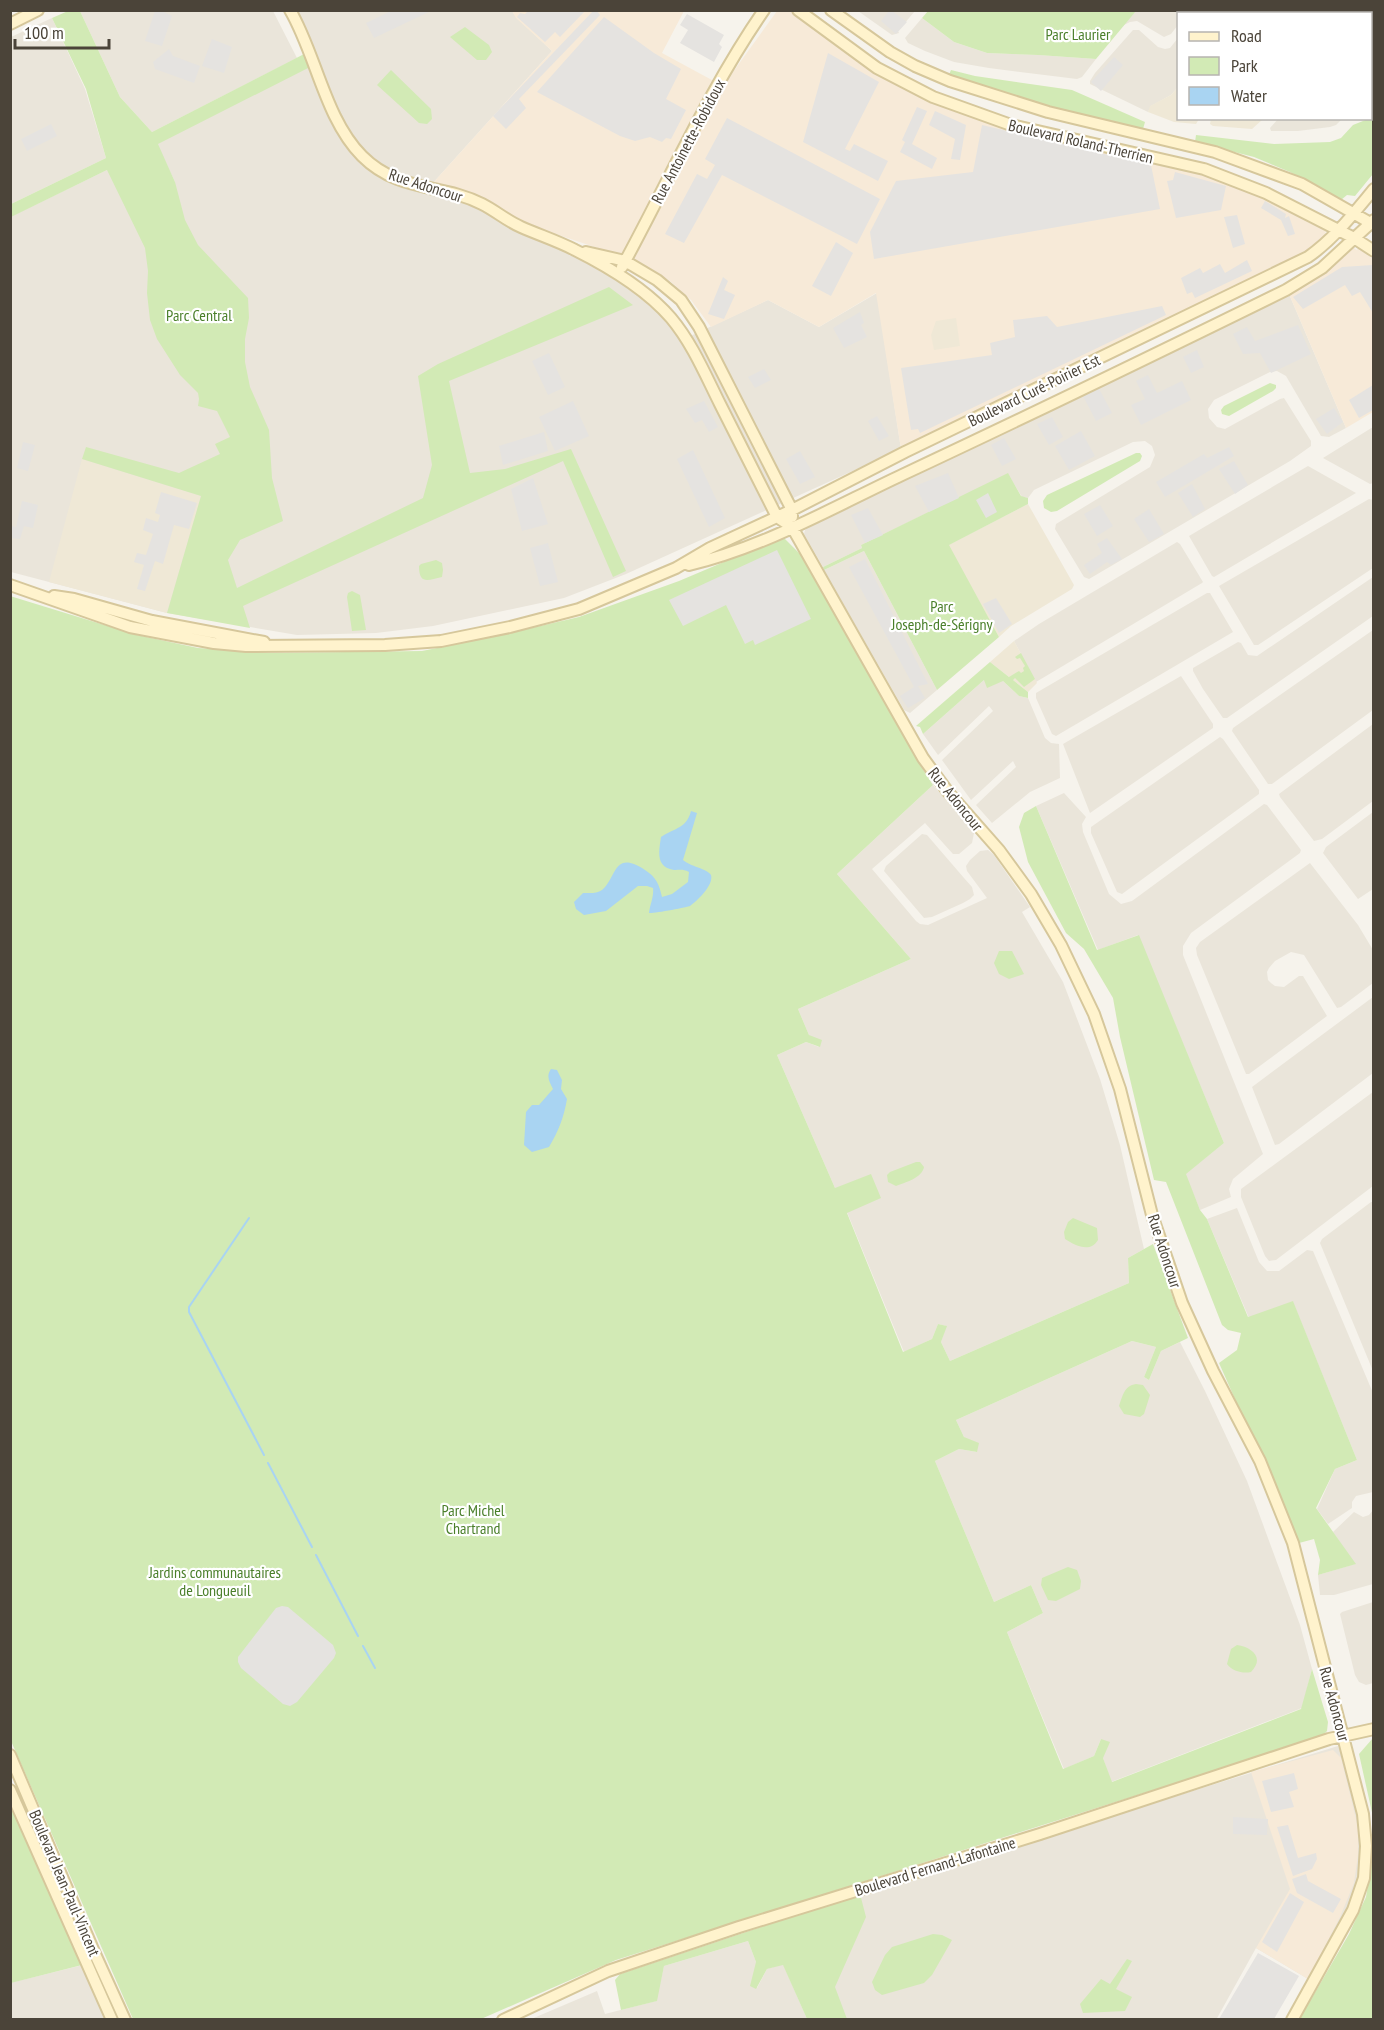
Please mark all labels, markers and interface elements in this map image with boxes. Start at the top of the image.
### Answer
scale bar [15,12,110,50]
legend [1177,12,1372,120]
text: 100 m [24,21,64,44]
park label: Parc Laurier [1046,24,1111,44]
text: Road [1231,24,1262,47]
text: Park [1231,54,1258,77]
street label: Rue Antoinette-Robidoux [647,75,730,207]
text: Water [1231,84,1267,107]
street label: Boulevard Roland-Therrien [1007,115,1155,167]
street label: Rue Adoncour [387,164,466,206]
park label: Parc Central [166,305,232,325]
street label: Boulevard Curé-Poirier Est [965,349,1104,431]
park label: Parc Joseph-de-Sérigny [891,596,992,634]
street label: Rue Adoncour [924,763,988,835]
street label: Rue Adoncour [1144,1212,1186,1291]
park label: Parc Michel Chartrand [441,1500,505,1538]
park label: Jardins communautaires de Longueuil [148,1562,281,1600]
street label: Rue Adoncour [1315,1665,1355,1744]
street label: Boulevard Jean-Paul-Vincent [25,1807,105,1960]
street label: Boulevard Fernand-Lafontaine [852,1832,1018,1900]

